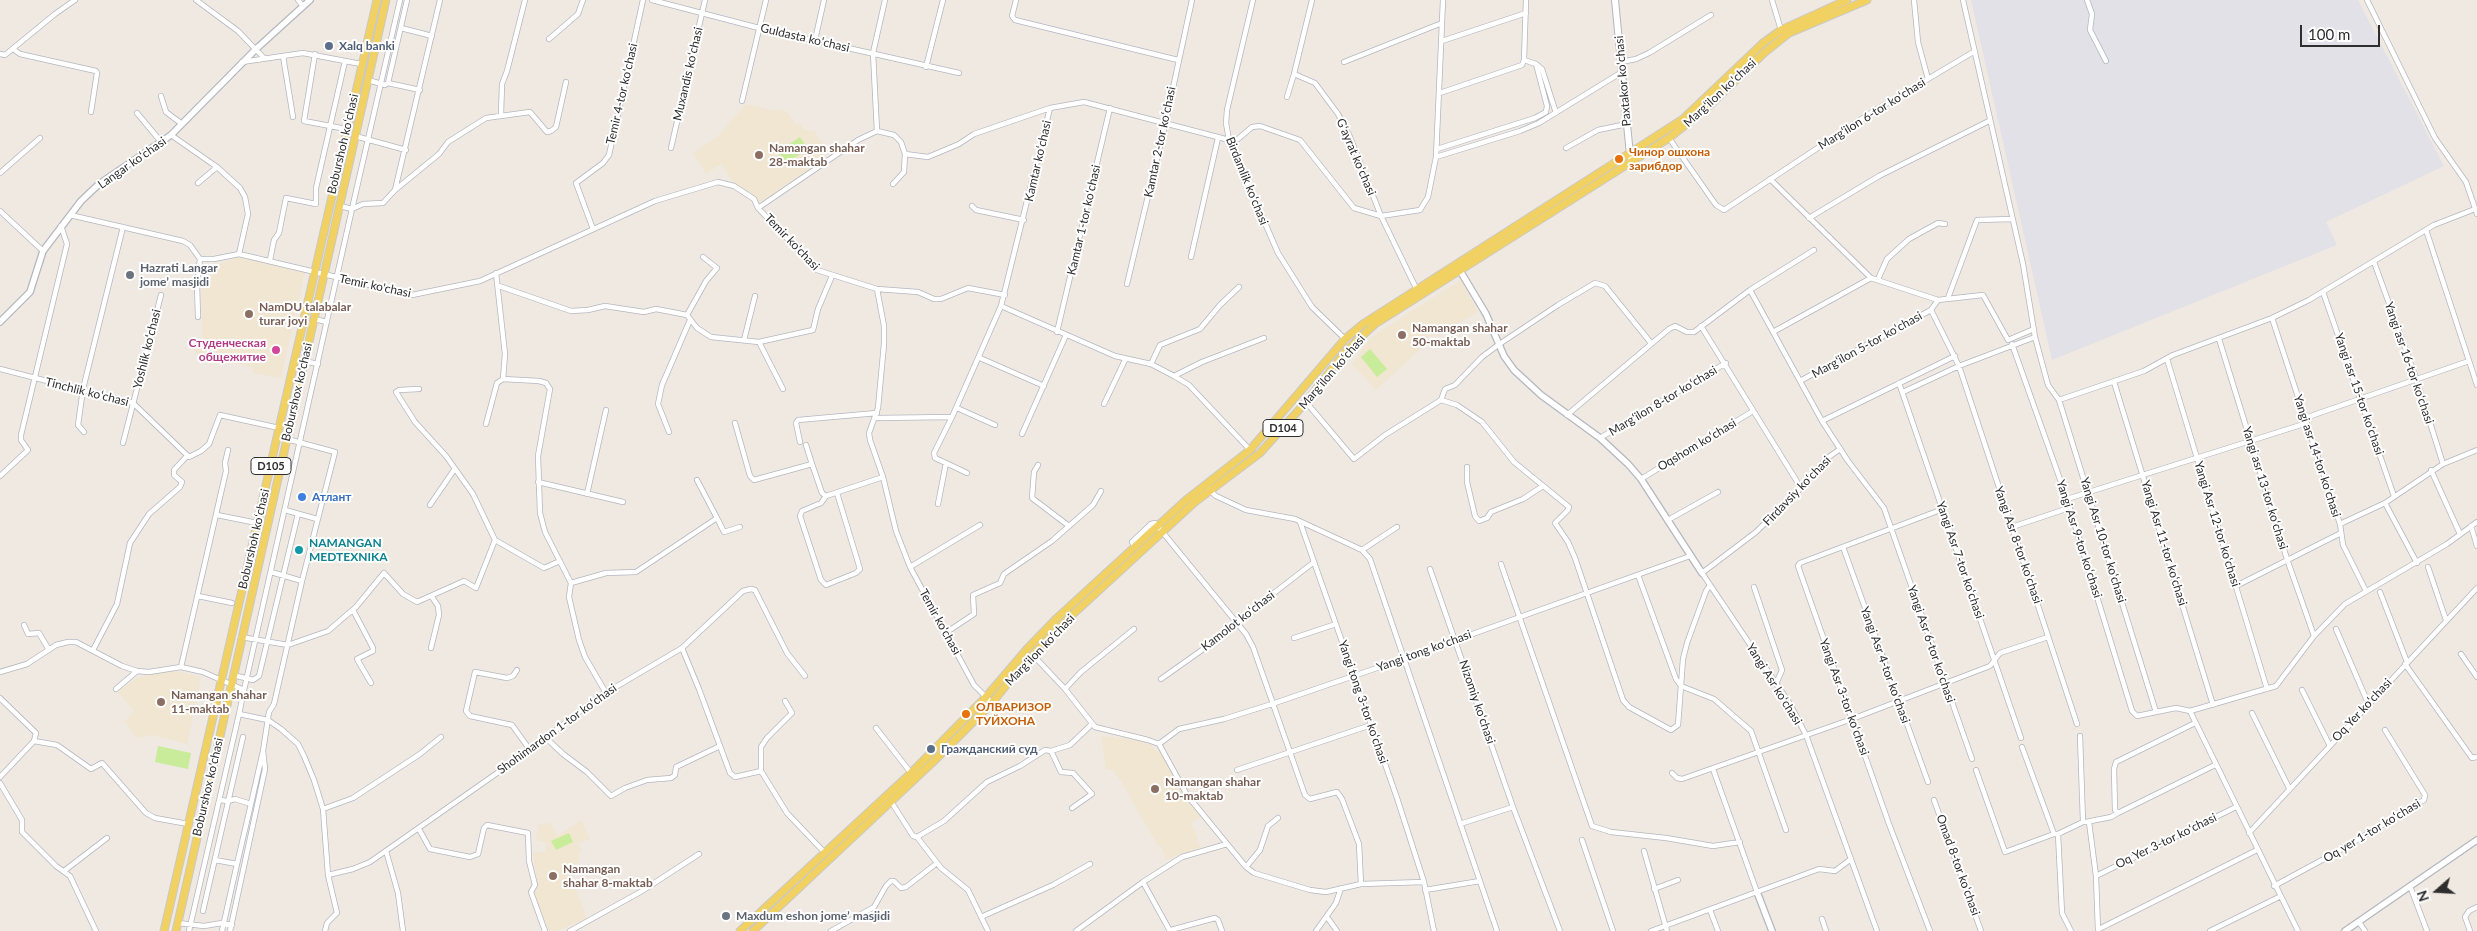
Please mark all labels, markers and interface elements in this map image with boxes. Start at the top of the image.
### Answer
scale bar [2302,15,2382,47]
street label: Guldasta koʻchasi [759,21,851,55]
text: 100 m [2308,25,2350,43]
street label: Muxandis koʻchasi [670,26,706,122]
street label: Paxtakor koʻchasi [1612,35,1634,127]
place label: Xalq banki [339,39,395,53]
marker: Xalq banki [323,40,335,52]
street label: Temir 4-tor koʻchasi [603,42,641,146]
street label: Margʻilon koʻchasi [1681,56,1759,130]
street label: Margʻilon 6-tor koʻchasi [1816,75,1928,153]
street label: Kamtar 2-tor koʻchasi [1141,85,1179,199]
street label: Boburshoh koʻchasi [324,93,362,195]
street label: Gʻayrat koʻchasi [1333,116,1379,198]
street label: Kamtar koʻchasi [1022,119,1054,203]
street label: Langar koʻchasi [95,134,169,192]
street label: Birdamlik koʻchasi [1223,135,1271,227]
place label: Namangan shahar 28-maktab [769,141,865,169]
place label: Чинор ошхона зарибдор [1629,145,1710,173]
marker: Namangan shahar 28-maktab [753,149,765,161]
marker: Чинор ошхона зарибдор [1613,153,1625,165]
street label: Kamtar 1-tor koʻchasi [1064,163,1104,277]
street label: Temir ko'chasi [761,211,823,273]
place label: Hazrati Langar jome’ masjidi [140,261,218,289]
marker: Hazrati Langar jome’ masjidi [124,269,136,281]
street label: Temir ko'chasi [338,271,412,301]
place label: NamDU talabalar turar joyi [259,300,351,328]
street label: Yangi asr 16-tor koʻchasi [2381,300,2437,426]
street label: Yoshlik koʻchasi [130,308,164,390]
marker: NamDU talabalar turar joyi [243,308,255,320]
street label: Margʻilon 5-tor koʻchasi [1809,309,1925,381]
place label: Namangan shahar 50-maktab [1412,321,1508,349]
marker: Namangan shahar 50-maktab [1396,329,1408,341]
street label: Yangi asr 15-tor koʻchasi [2331,331,2387,457]
street label: Margʻilon koʻchasi [1296,332,1368,412]
place label: Студенческая общежитие [188,336,266,364]
street label: Boburshox ko'chasi [279,341,315,443]
marker: Студенческая общежитие [270,344,282,356]
street label: Margʻilon 8-tor koʻchasi [1606,363,1720,439]
street label: Tinchlik koʻchasi [44,375,130,409]
street label: Yangi asr 14-tor koʻchasi [2290,393,2344,519]
street label: Oqshom koʻchasi [1655,416,1739,474]
road number: D104 [1263,419,1303,436]
street label: Yangi asr 13-tor koʻchasi [2239,425,2291,551]
street label: Firdavsiy koʻchasi [1760,453,1834,529]
road number: D105 [251,458,291,474]
street label: Yangi Asr 12-tor koʻchasi [2191,460,2243,588]
street label: Yangi Asr 10-tor koʻchasi [2077,476,2129,604]
street label: Yangi Asr 9-tor koʻchasi [2053,478,2105,600]
street label: Yangi Asr 11-tor koʻchasi [2138,479,2190,607]
street label: Yangi Asr 8-tor koʻchasi [1991,484,2045,606]
street label: Boburshoh koʻchasi [235,488,273,590]
place label: Атлант [312,490,351,504]
marker: Атлант [296,491,308,503]
street label: Yangi Asr 7-tor koʻchasi [1933,499,1987,621]
place label: NAMANGAN MEDTEXNIKA [309,536,388,564]
marker: NAMANGAN MEDTEXNIKA [293,544,305,556]
street label: Yangi Asr 6-tor koʻchasi [1904,583,1958,705]
street label: Temir ko'chasi [916,587,964,657]
street label: Kamolot koʻchasi [1198,588,1278,654]
street label: Yangi Asr 4-tor koʻchasi [1857,605,1913,725]
street label: Margʻilon koʻchasi [1002,611,1078,689]
street label: Yangi tong koʻchasi [1375,627,1473,675]
street label: Yangi Asr 3-tor koʻchasi [1816,637,1872,757]
street label: Yangi tong 3-tor koʻchasi [1335,638,1391,766]
street label: Yangi Asr koʻchasi [1743,641,1805,727]
street label: Nizomiy koʻchasi [1456,658,1498,746]
street label: Oq Yer koʻchasi [2329,676,2395,744]
street label: Shohimardon 1-tor koʻchasi [494,681,620,777]
place label: Namangan shahar 11-maktab [171,688,267,716]
marker: Namangan shahar 11-maktab [155,696,167,708]
place label: ОЛВАРИЗОР ТУЙХОНА [976,700,1051,728]
marker: ОЛВАРИЗОР ТУЙХОНА [960,708,972,720]
street label: Boburshox ko'chasi [190,736,226,838]
place label: Гражданский суд [941,742,1038,756]
marker: Гражданский суд [925,743,937,755]
place label: Namangan shahar 10-maktab [1165,775,1261,803]
marker: Namangan shahar 10-maktab [1149,783,1161,795]
street label: Oq yer 1-tor koʻchasi [2321,796,2423,866]
street label: Oq Yer 3-tor koʻchasi [2113,810,2219,872]
street label: Omad 8-tor koʻchasi [1933,812,1983,918]
place label: Namangan shahar 8-maktab [563,862,653,890]
north arrow [2412,866,2462,916]
marker: Namangan shahar 8-maktab [547,870,559,882]
text: N [2413,888,2432,904]
place label: Maxdum eshon jome’ masjidi [736,909,890,923]
marker: Maxdum eshon jome’ masjidi [720,910,732,922]

